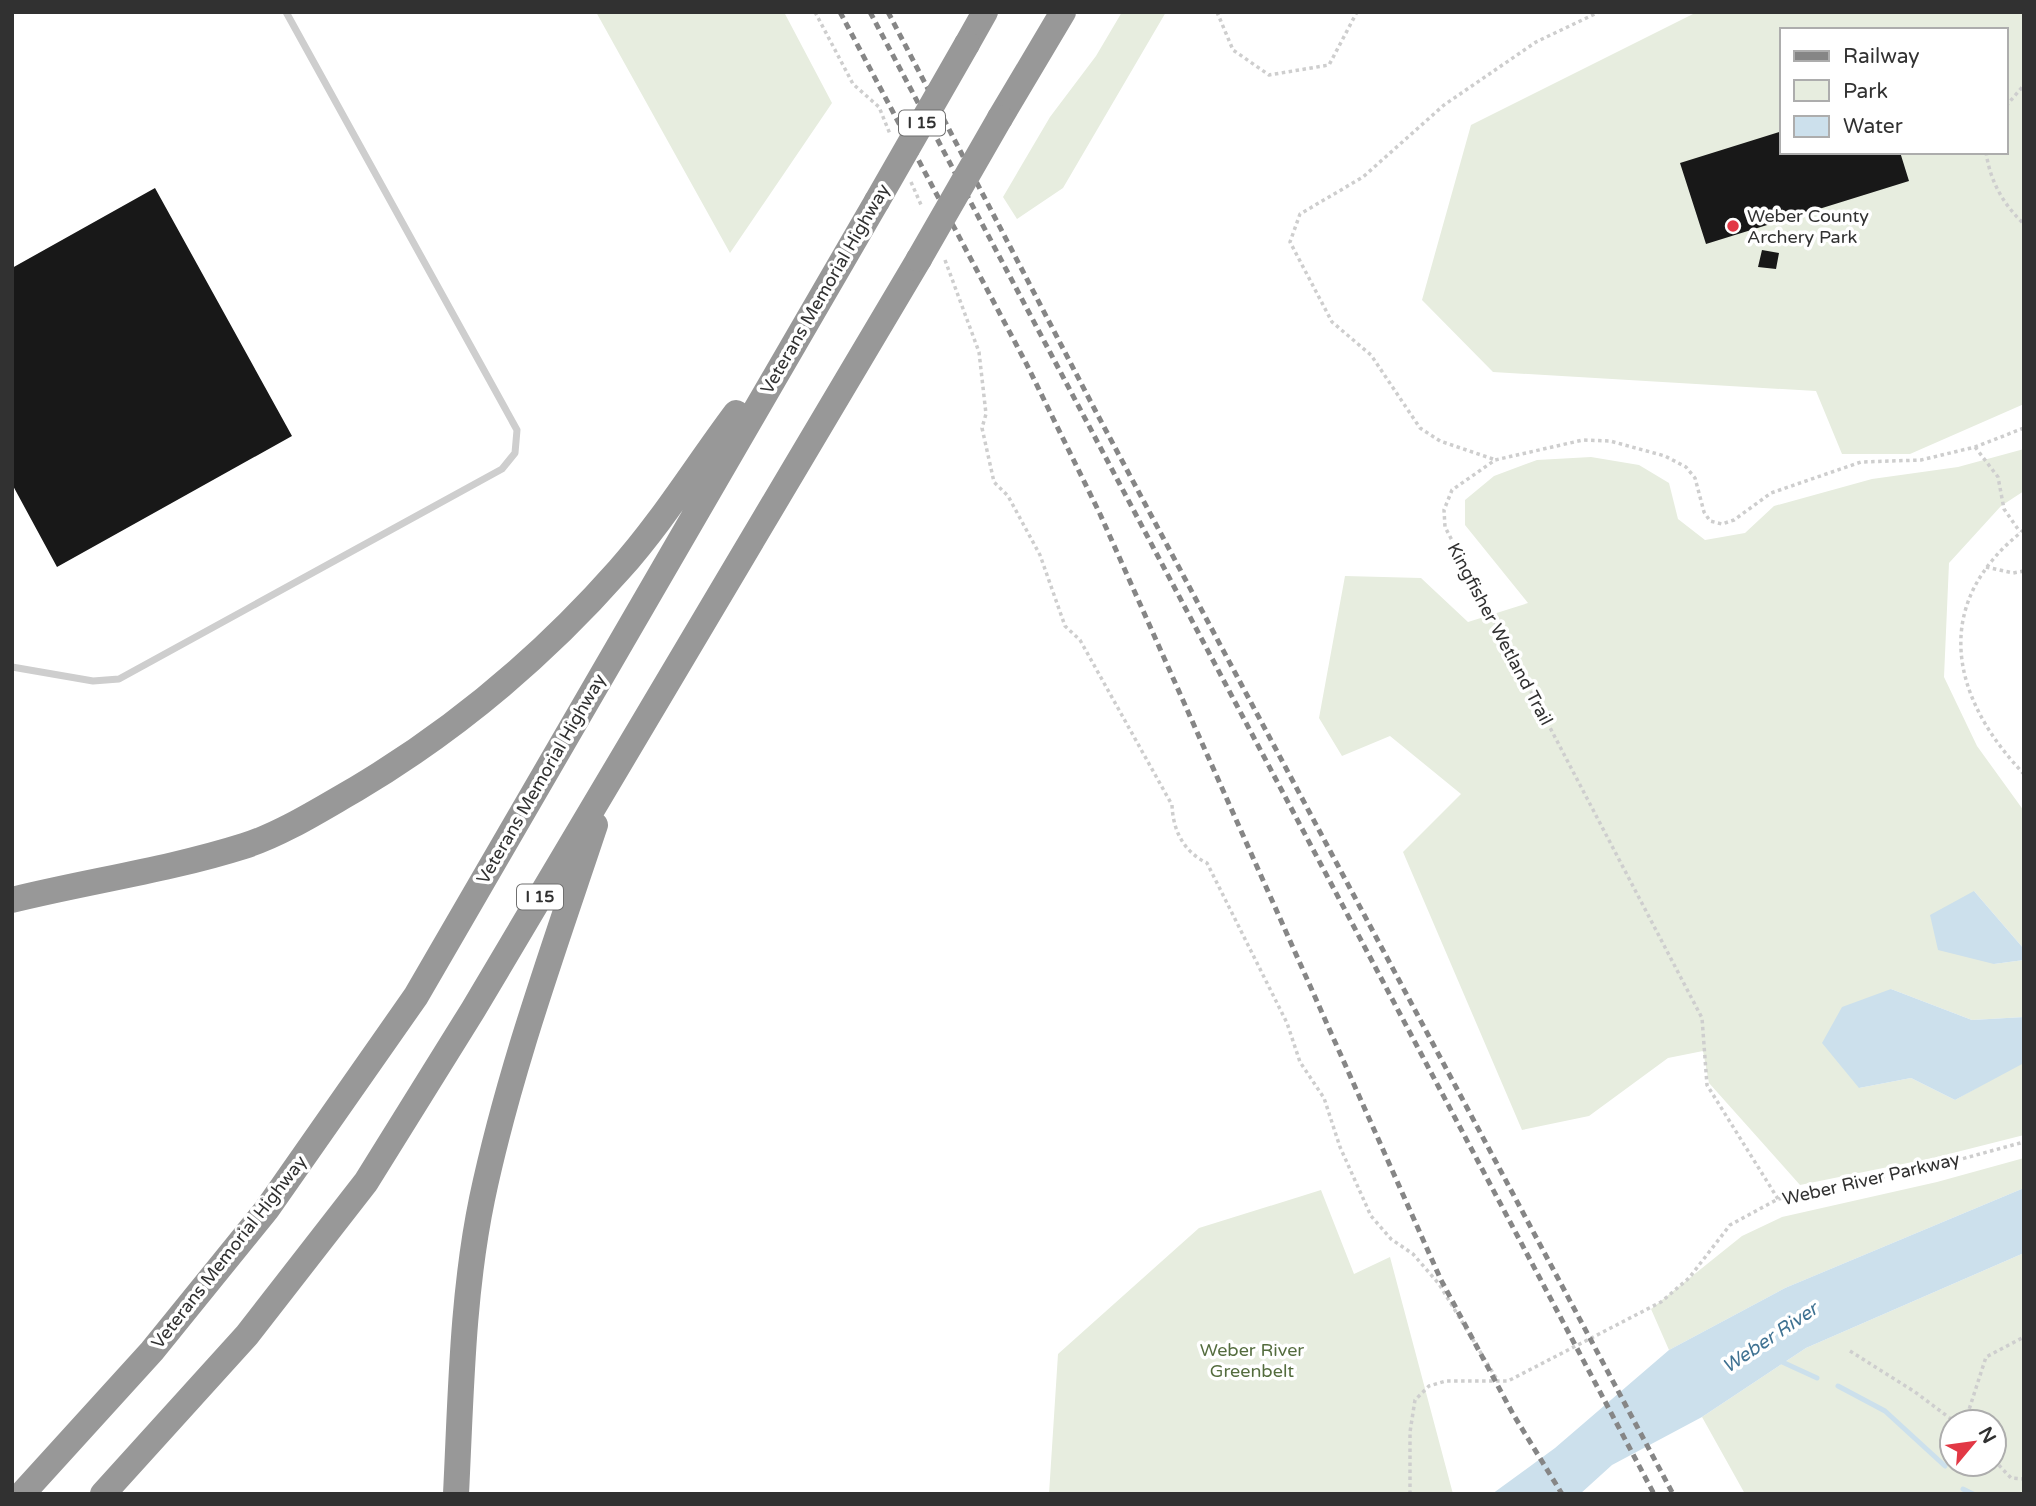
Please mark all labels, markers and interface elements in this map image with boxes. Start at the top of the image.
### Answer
legend [1780,28,2008,154]
text: Railway [1843,44,1920,69]
text: Park [1843,79,1888,104]
road number: I 15 [899,111,945,136]
text: Water [1843,114,1903,139]
street label: Veterans Memorial Highway [756,180,894,398]
place label: Weber County Archery Park [1747,205,1869,248]
marker: Weber County Archery Park [1725,218,1741,234]
street label: Kingfisher Wetland Trail [1442,539,1558,729]
street label: Veterans Memorial Highway [472,670,610,888]
road number: I 15 [517,884,563,909]
street label: Weber River Parkway [1780,1148,1962,1210]
street label: Veterans Memorial Highway [147,1151,311,1353]
water label: Weber River [1718,1297,1824,1378]
park label: Weber River Greenbelt [1200,1339,1304,1382]
north arrow [1938,1408,2008,1478]
text: N [1974,1423,2000,1447]

